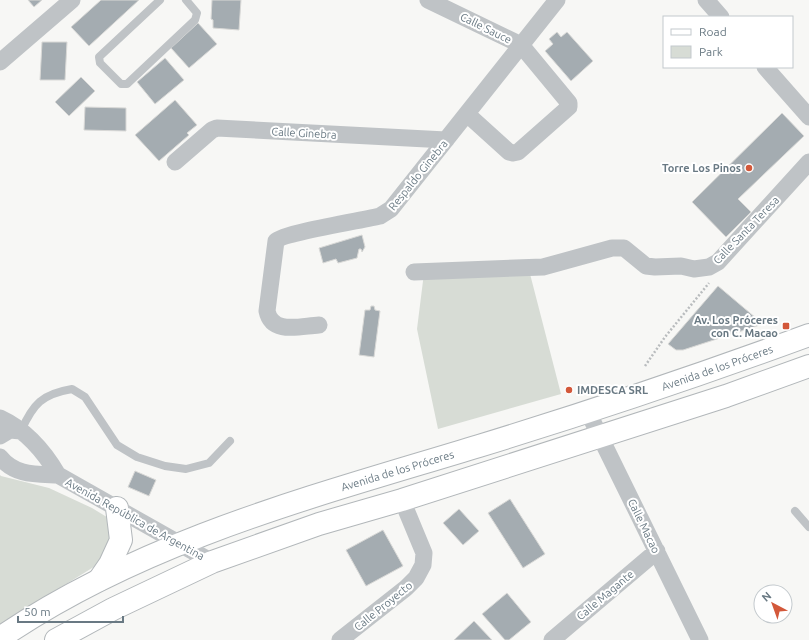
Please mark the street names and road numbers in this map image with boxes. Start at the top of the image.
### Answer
street label: Calle Sauce [458,10,514,46]
street label: Calle Ginebra [271,125,337,141]
street label: Respaldo Ginebra [386,138,450,212]
street label: Calle Santa Teresa [711,194,781,266]
street label: Avenida de los Próceres [660,343,775,393]
street label: Avenida de los Próceres [340,448,456,493]
street label: Avenida República de Argentina [64,476,206,562]
street label: Calle Macao [626,497,662,555]
street label: Calle Magante [574,568,636,622]
street label: Calle Proyecto [352,579,414,633]

